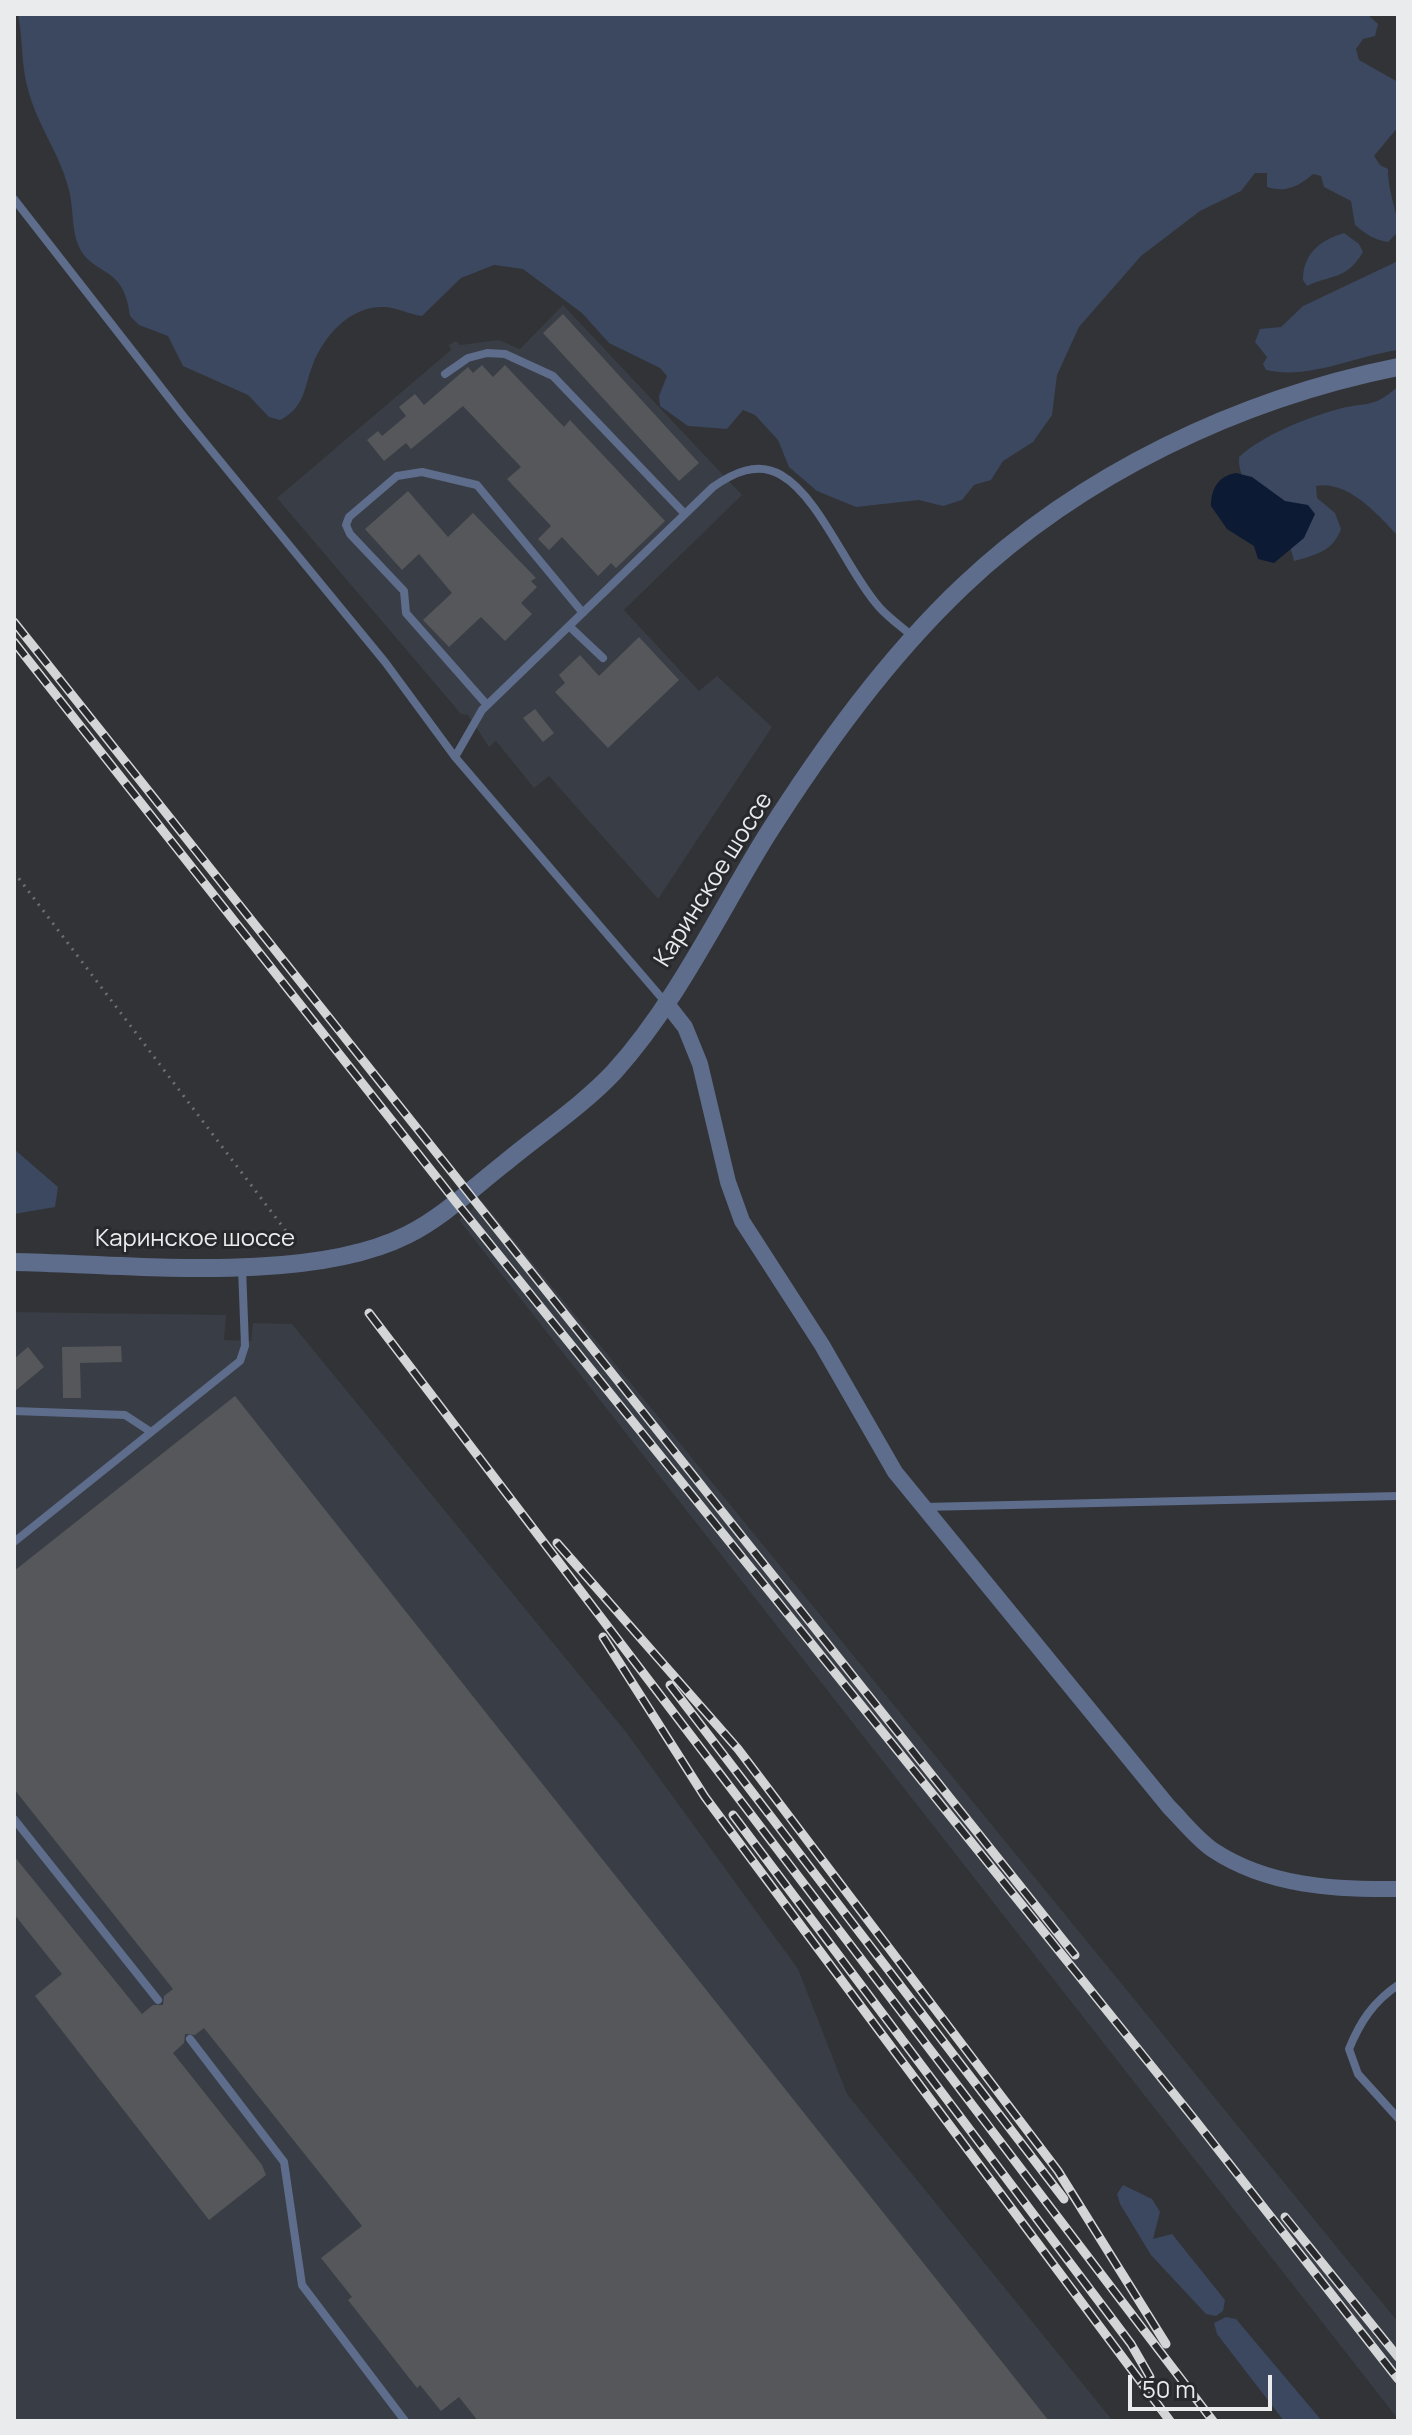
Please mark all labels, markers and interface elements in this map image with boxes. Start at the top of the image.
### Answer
street label: Каринское шоссе [649,787,779,973]
street label: Каринское шоссе [95,1225,295,1253]
scale bar [1132,2359,1276,2409]
text: 50 m [1142,2372,1196,2405]

